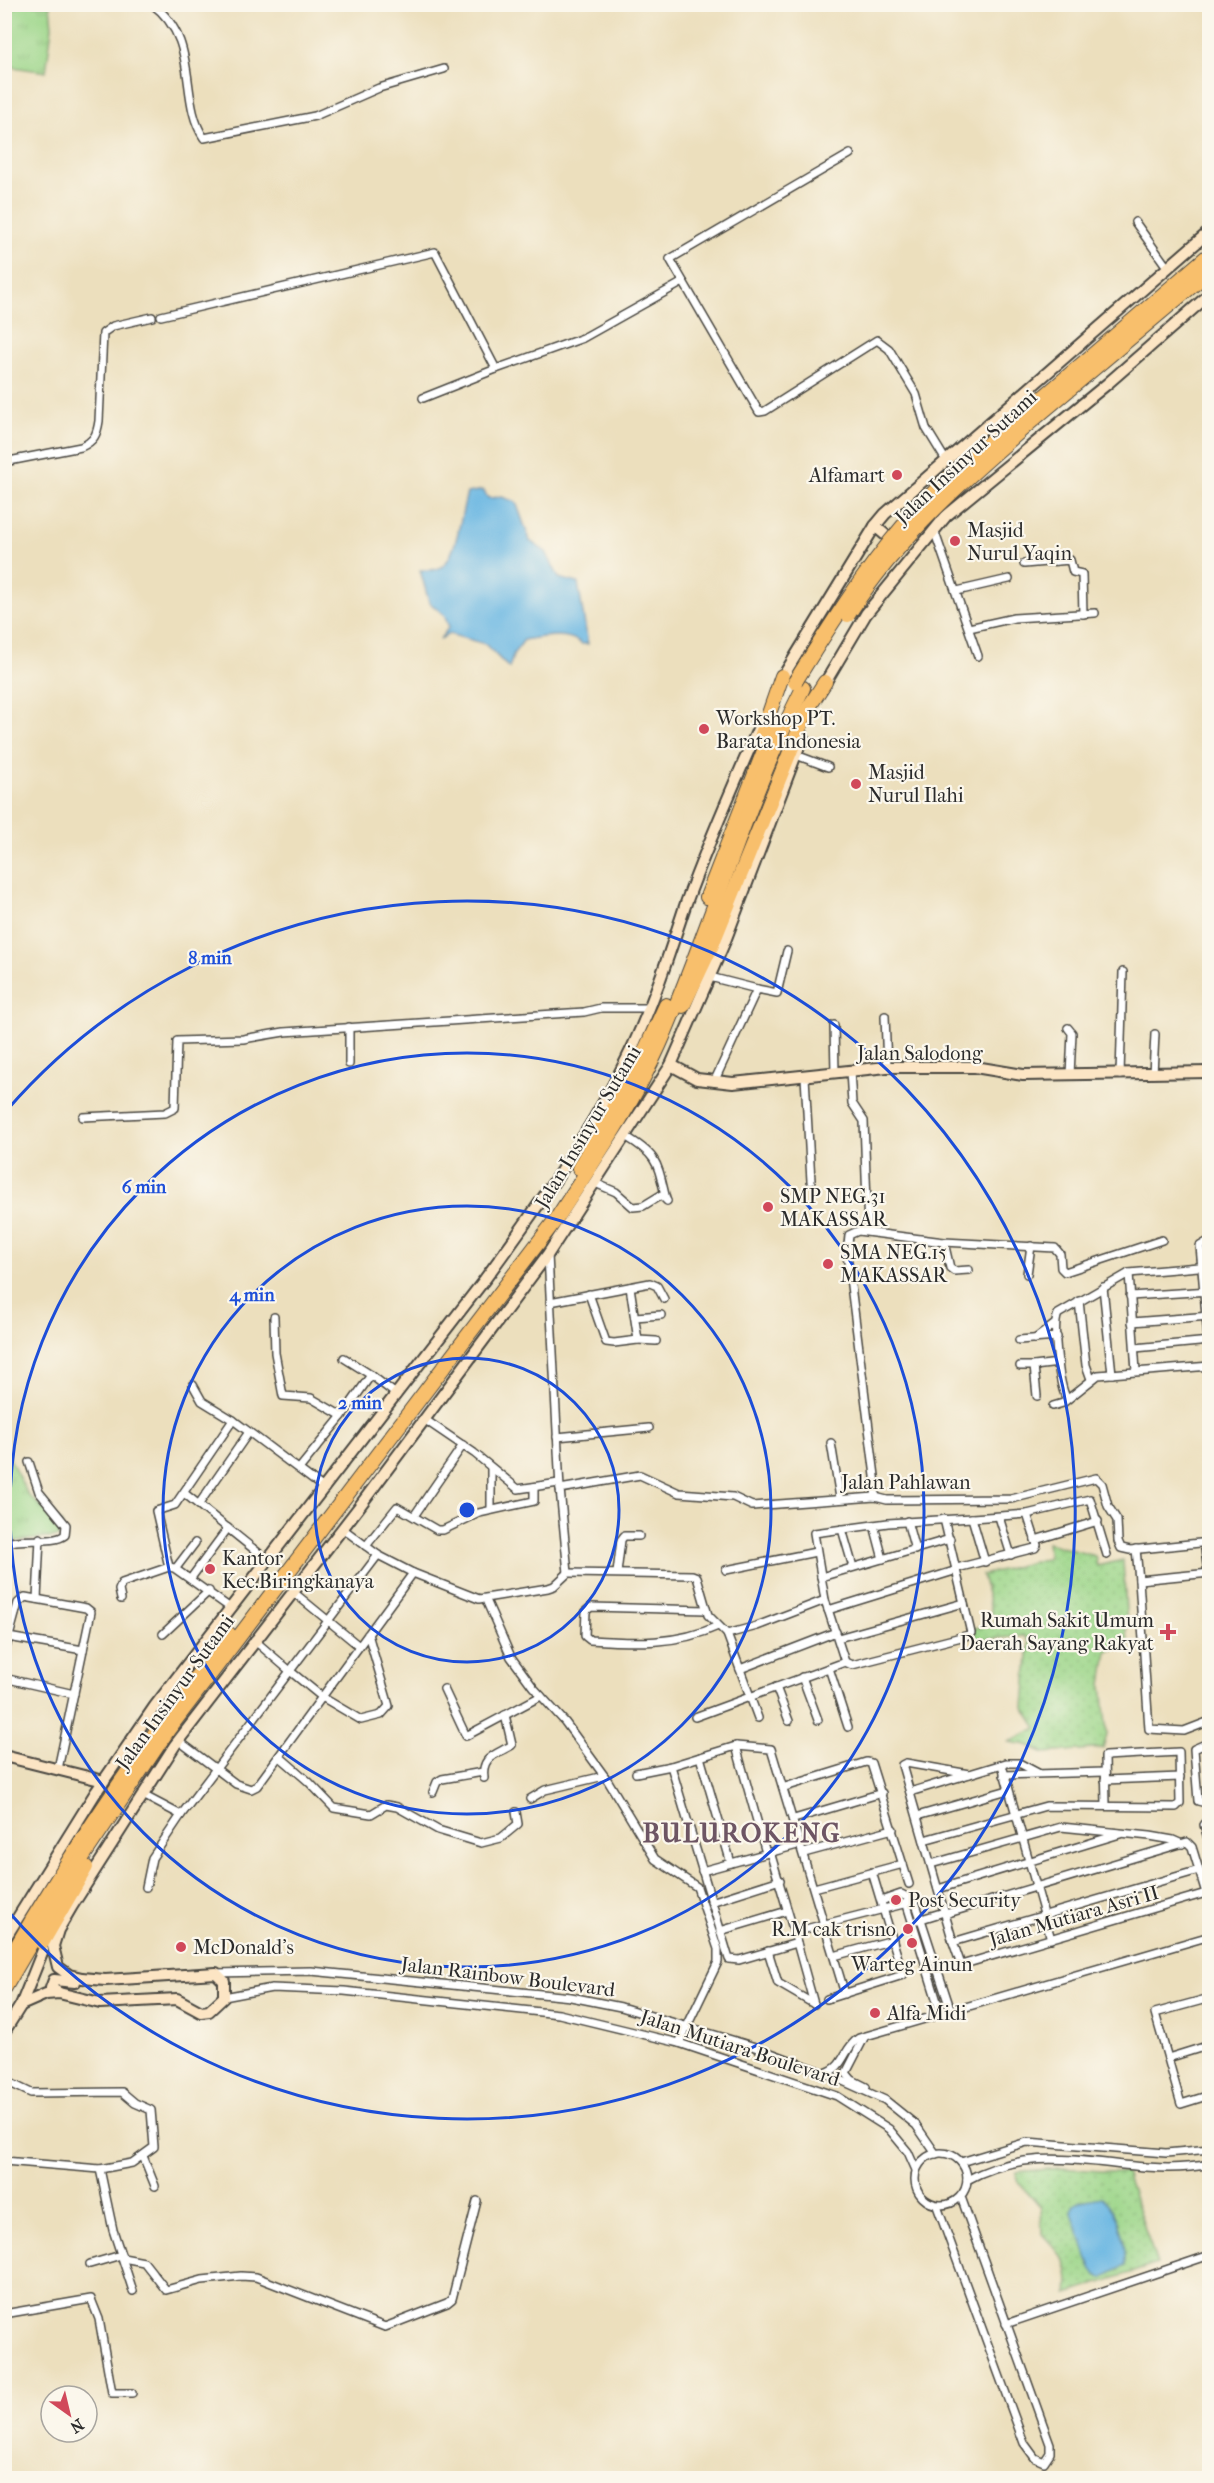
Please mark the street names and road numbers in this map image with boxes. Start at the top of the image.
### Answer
street label: Jalan Insinyur Sutami [889,385,1042,530]
street label: Jalan Insinyur Sutami [529,1041,646,1214]
street label: Jalan Salodong [855,1042,983,1065]
street label: Jalan Pahlawan [839,1471,971,1494]
street label: Jalan Insinyur Sutami [110,1610,239,1776]
street label: Jalan Mutiara Asri II [985,1881,1162,1952]
street label: Jalan Rainbow Boulevard [398,1952,617,2002]
street label: Jalan Mutiara Boulevard [636,2004,844,2091]

